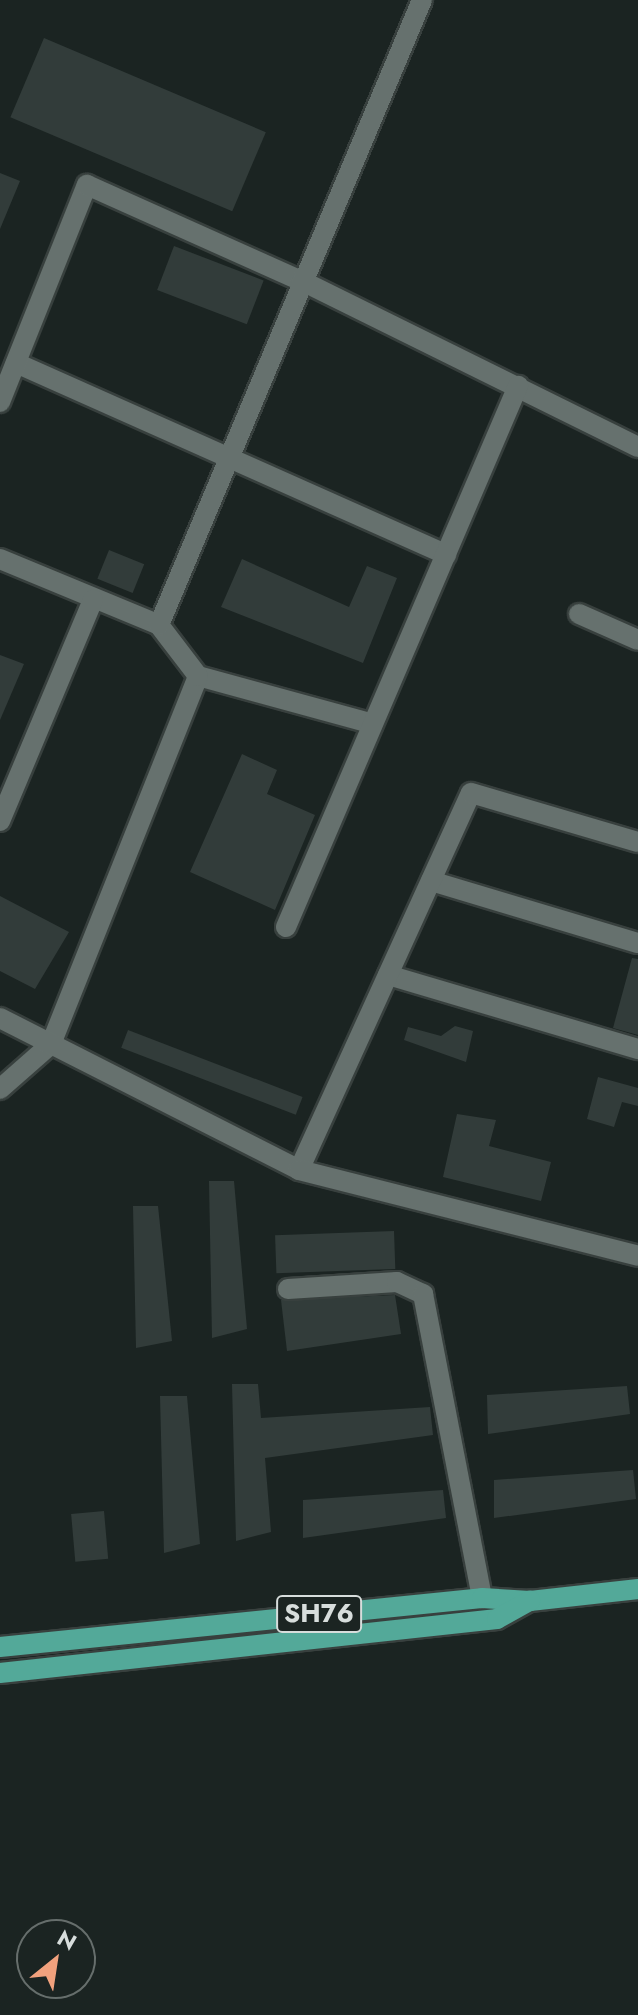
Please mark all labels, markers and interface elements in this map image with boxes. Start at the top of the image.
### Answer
road number: SH76 [275,1592,363,1636]
north arrow [16,1919,96,1999]
text: N [51,1922,83,1958]

